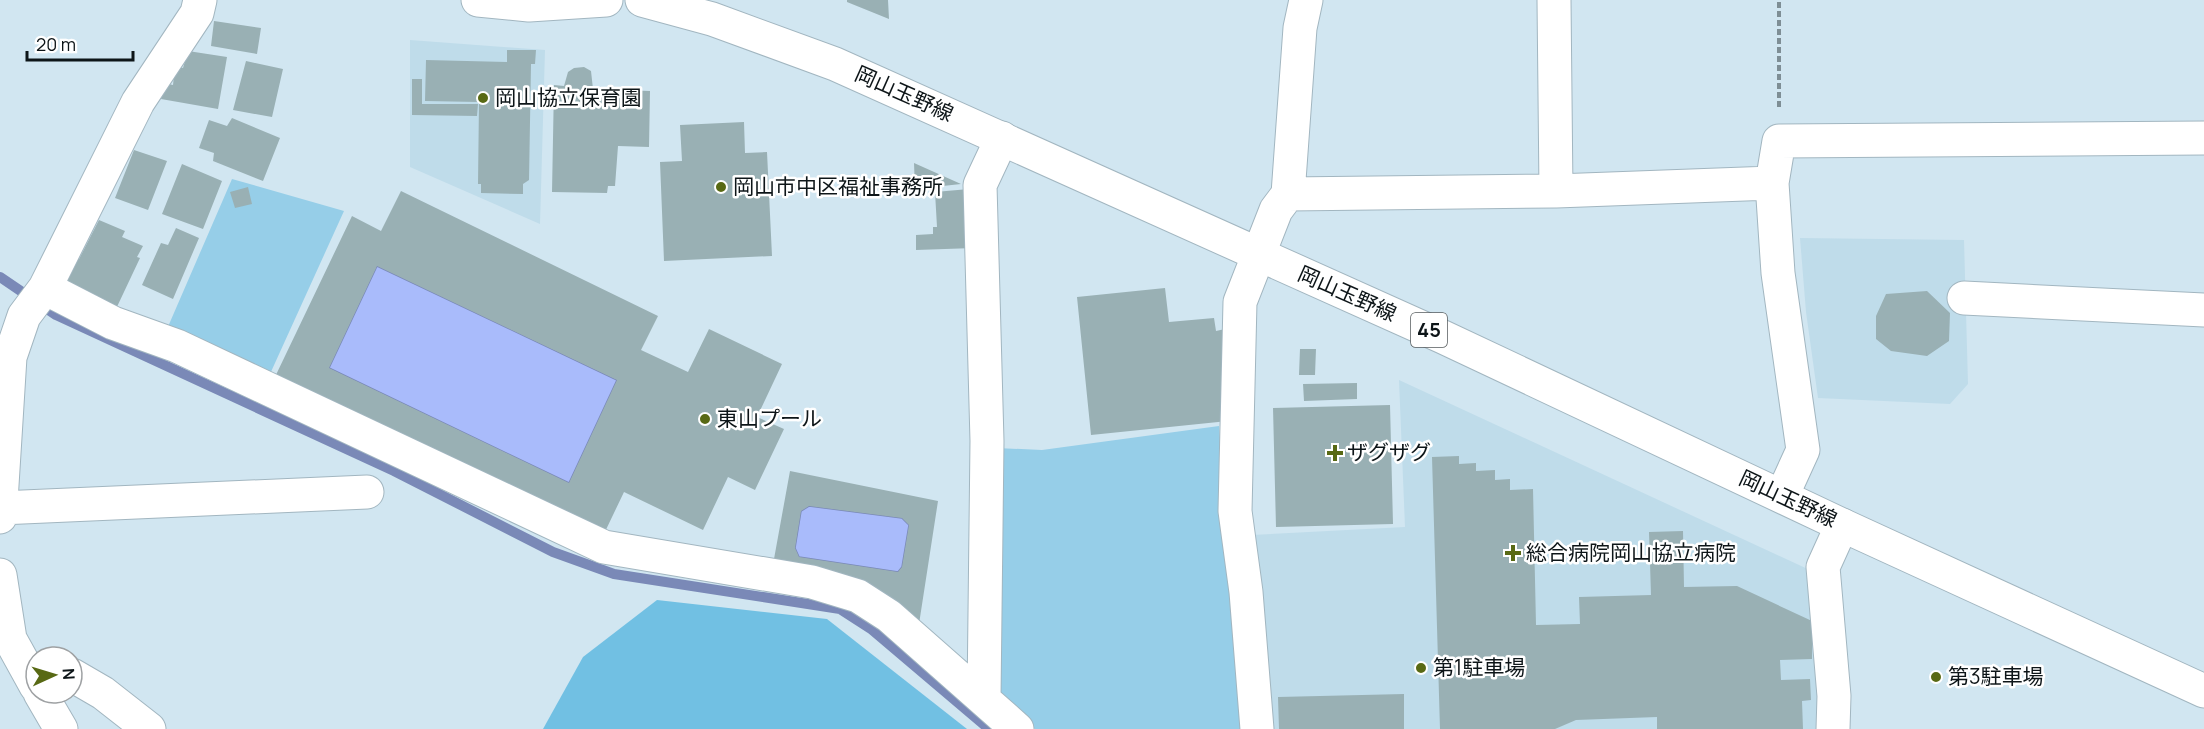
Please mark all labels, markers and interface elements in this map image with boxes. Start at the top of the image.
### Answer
scale bar [27,24,134,62]
text: 20 m [36,32,76,56]
street label: 岡山玉野線 [851,59,958,127]
place label: 岡山協立保育園 [495,83,642,111]
marker: 岡山協立保育園 [476,91,490,105]
place label: 岡山市中区福祉事務所 [733,172,943,200]
marker: 岡山市中区福祉事務所 [714,180,728,194]
street label: 岡山玉野線 [1294,259,1401,327]
road number: 45 [1411,313,1447,347]
place label: 東山プール [717,404,822,432]
marker: 東山プール [698,412,712,426]
place label: ザグザグ [1347,438,1431,466]
marker: ザグザグ [1328,446,1342,460]
street label: 岡山玉野線 [1735,463,1842,533]
place label: 総合病院岡山協立病院 [1526,538,1736,566]
marker: 総合病院岡山協立病院 [1504,544,1522,562]
north arrow [24,645,84,705]
place label: 第1駐車場 [1433,653,1525,681]
marker: 第1駐車場 [1414,661,1428,675]
place label: 第3駐車場 [1948,662,2044,690]
text: N [58,667,80,680]
marker: 第3駐車場 [1929,670,1943,684]

